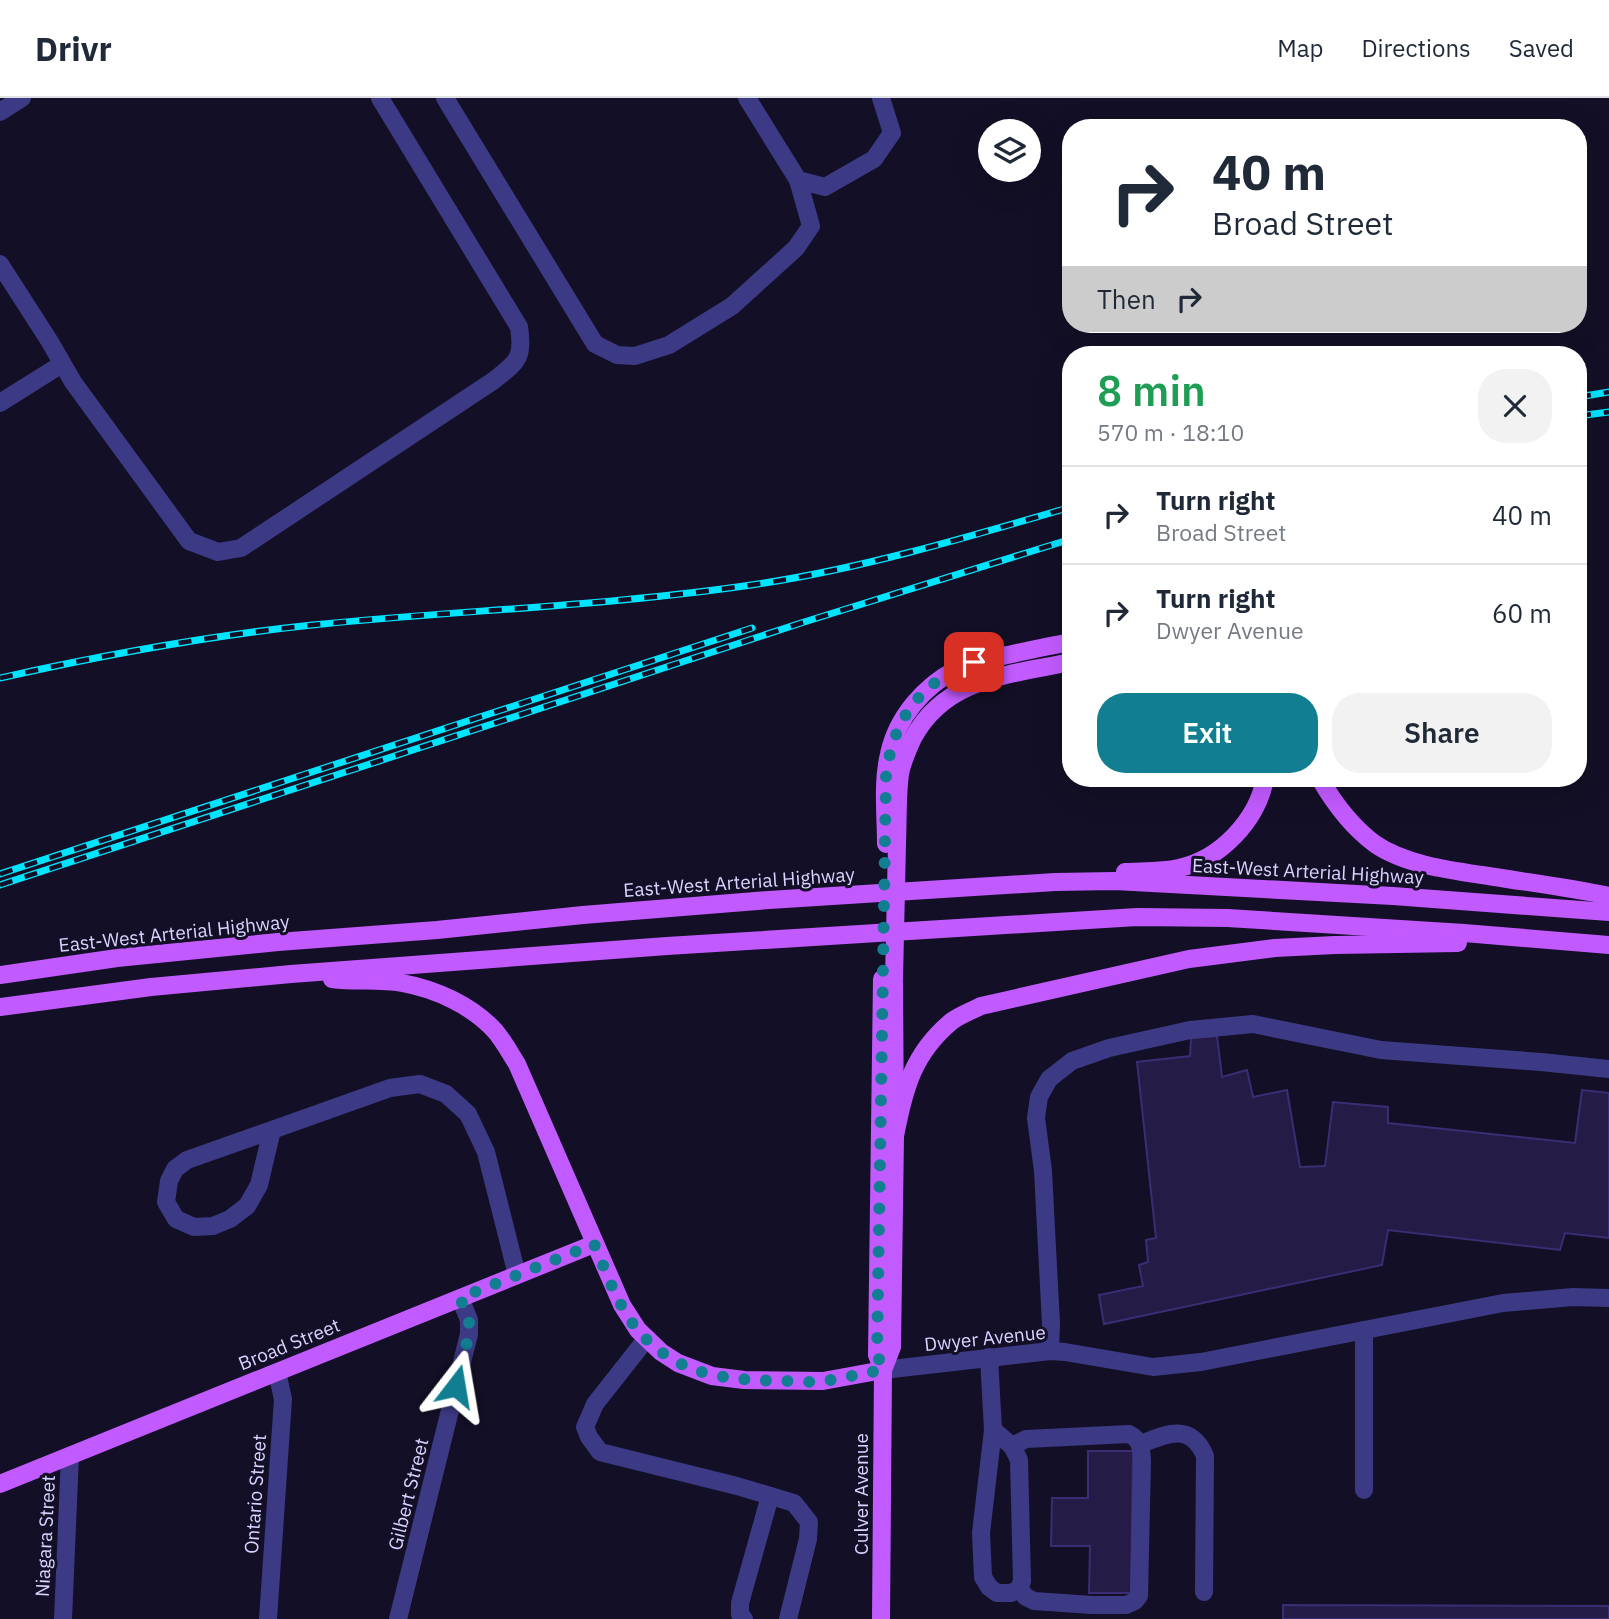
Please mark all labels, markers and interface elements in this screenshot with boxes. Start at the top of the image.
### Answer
text: Drivr [35,27,112,70]
text: Map [1277,32,1323,64]
text: Directions [1361,32,1471,64]
text: Saved [1509,32,1574,64]
map controls [978,119,1041,182]
button: layers [978,119,1041,182]
text: 40 m [1212,140,1326,203]
icon: right [1097,147,1188,238]
text: Broad Street [1212,202,1393,244]
icon: right [1170,280,1208,318]
text: Then [1097,282,1156,316]
text: 8 min [1097,363,1206,418]
button: close [1478,369,1552,443]
text: 570 m · 18:10 [1097,417,1244,447]
text: Turn right [1156,483,1275,517]
icon: right [1097,496,1135,534]
text: 40 m [1492,498,1552,532]
text: Broad Street [1156,517,1286,547]
text: Turn right [1156,581,1275,615]
icon: right [1097,594,1135,632]
text: 60 m [1492,596,1552,630]
text: Dwyer Avenue [1156,615,1304,645]
pin [944,632,1004,692]
icon: arrive [955,643,993,681]
button: Exit [1097,693,1318,773]
button: Share [1332,693,1552,773]
street label: East-West Arterial Highway [1192,853,1425,889]
street label: East-West Arterial Highway [622,862,856,902]
street label: East-West Arterial Highway [57,909,291,957]
street label: Broad Street [235,1313,343,1375]
street label: Dwyer Avenue [923,1320,1047,1356]
position arrow [419,1349,493,1423]
street label: Ontario Street [239,1433,271,1555]
street label: Culver Avenue [849,1433,873,1555]
street label: Gilbert Street [382,1435,434,1553]
street label: Niagara Street [30,1474,60,1598]

